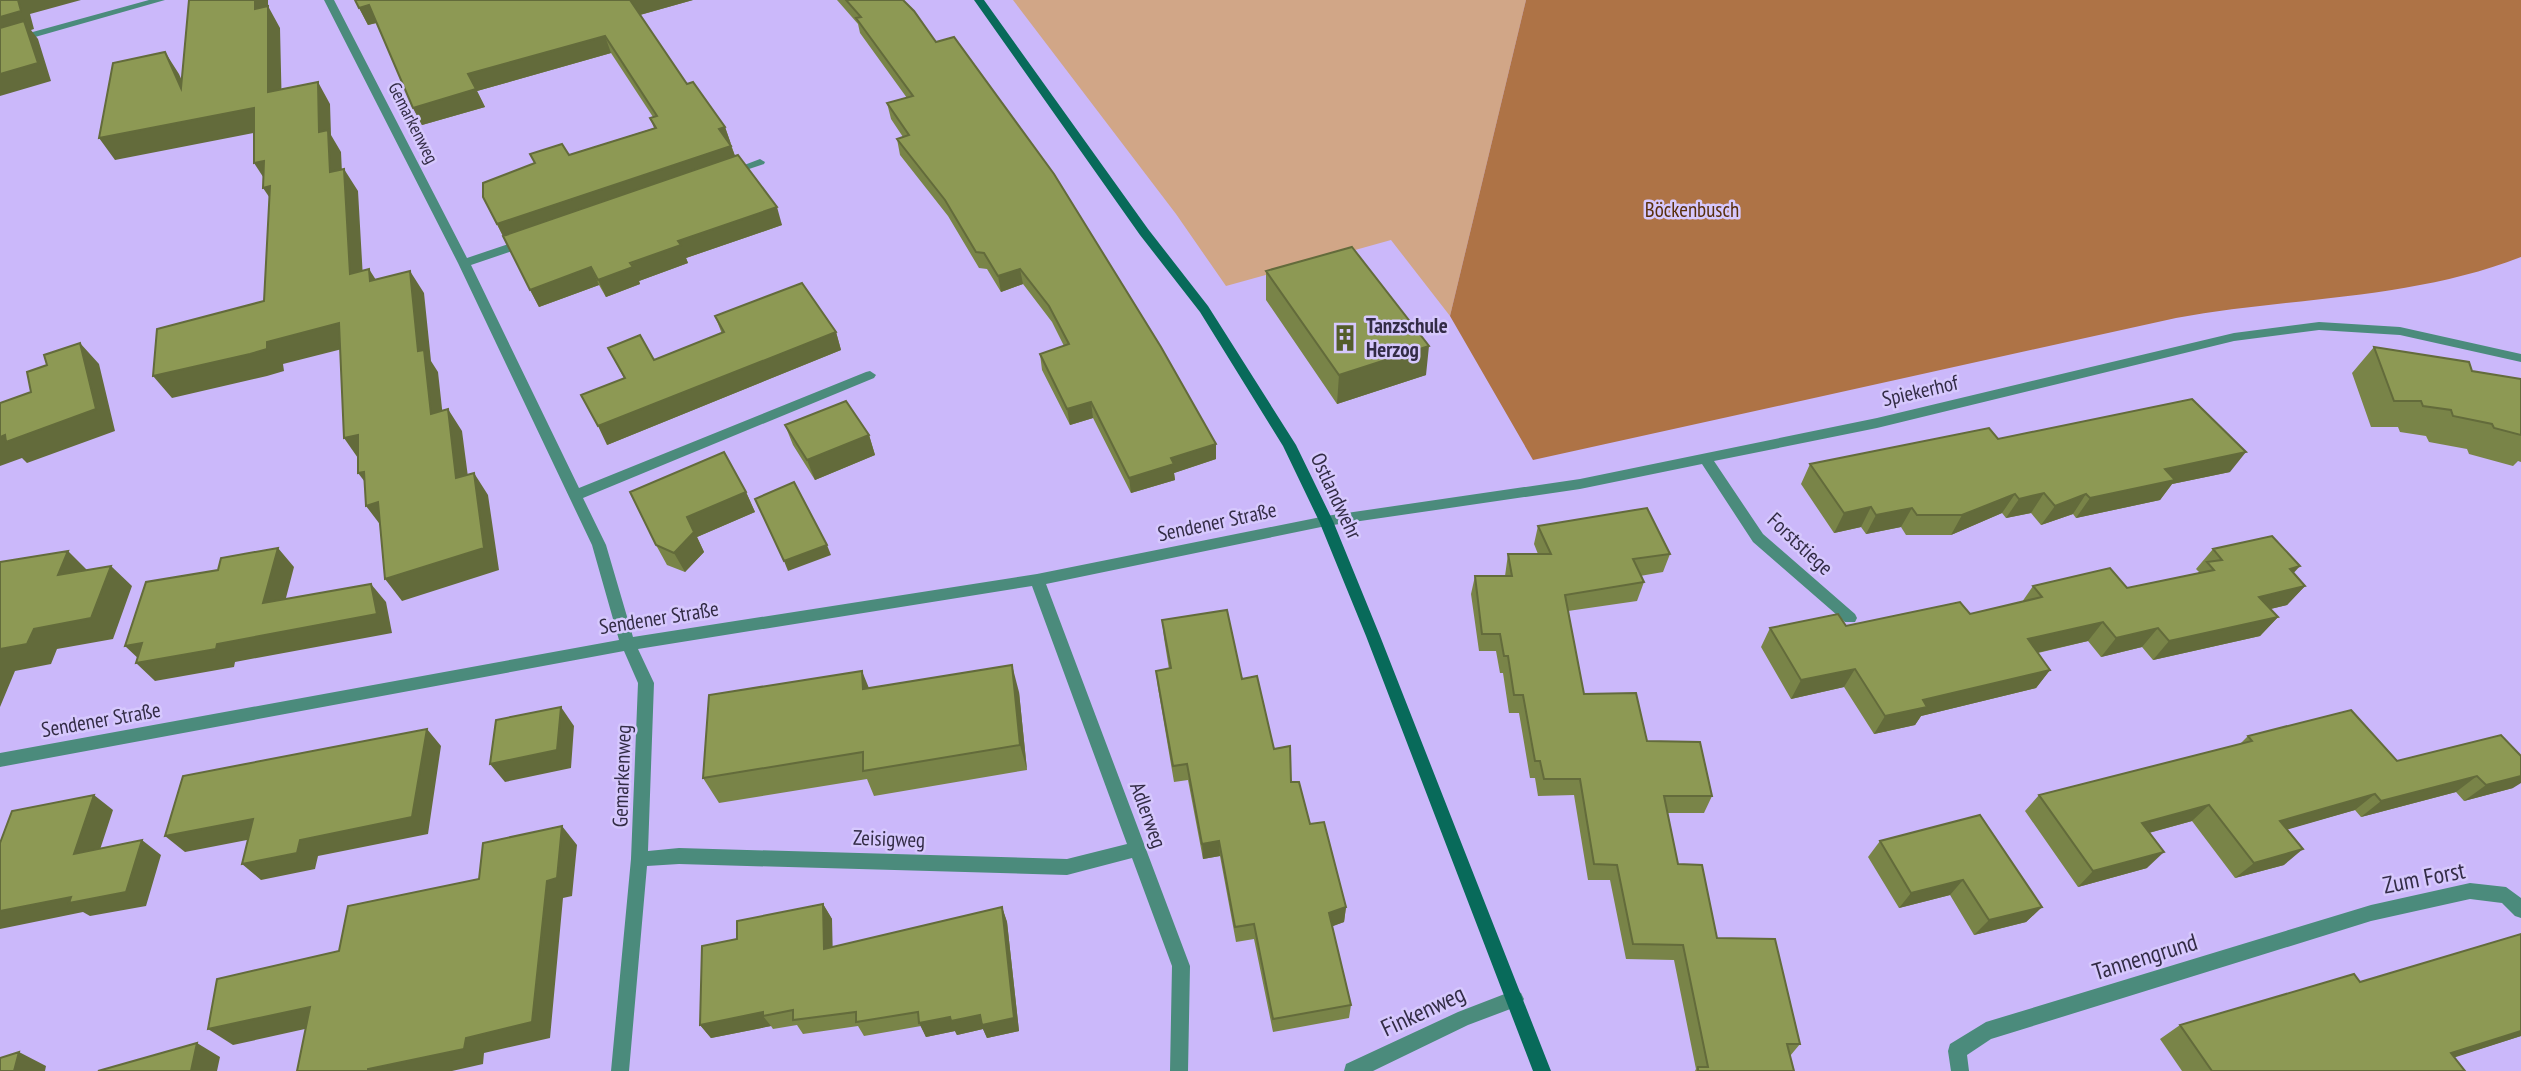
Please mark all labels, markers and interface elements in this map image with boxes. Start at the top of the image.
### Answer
street label: Gemarkenweg [383,78,444,167]
park label: Böckenbusch [1645,196,1739,223]
place label: Tanzschule Herzog [1366,312,1448,363]
building icon: Tanzschule Herzog [1330,323,1360,353]
street label: Spiekerhof [1879,369,1961,412]
street label: Ostlandwehr [1305,448,1368,543]
street label: Sendener Straße [1155,496,1279,547]
street label: Forststiege [1762,506,1839,581]
street label: Sendener Straße [597,595,721,640]
street label: Sendener Straße [39,696,163,743]
street label: Gemarkenweg [606,724,637,828]
street label: Adlerweg [1124,778,1173,851]
street label: Zeisigweg [852,824,926,853]
street label: Zum Forst [2380,854,2468,901]
street label: Tannengrund [2089,926,2201,987]
street label: Finkenweg [1376,978,1470,1043]

